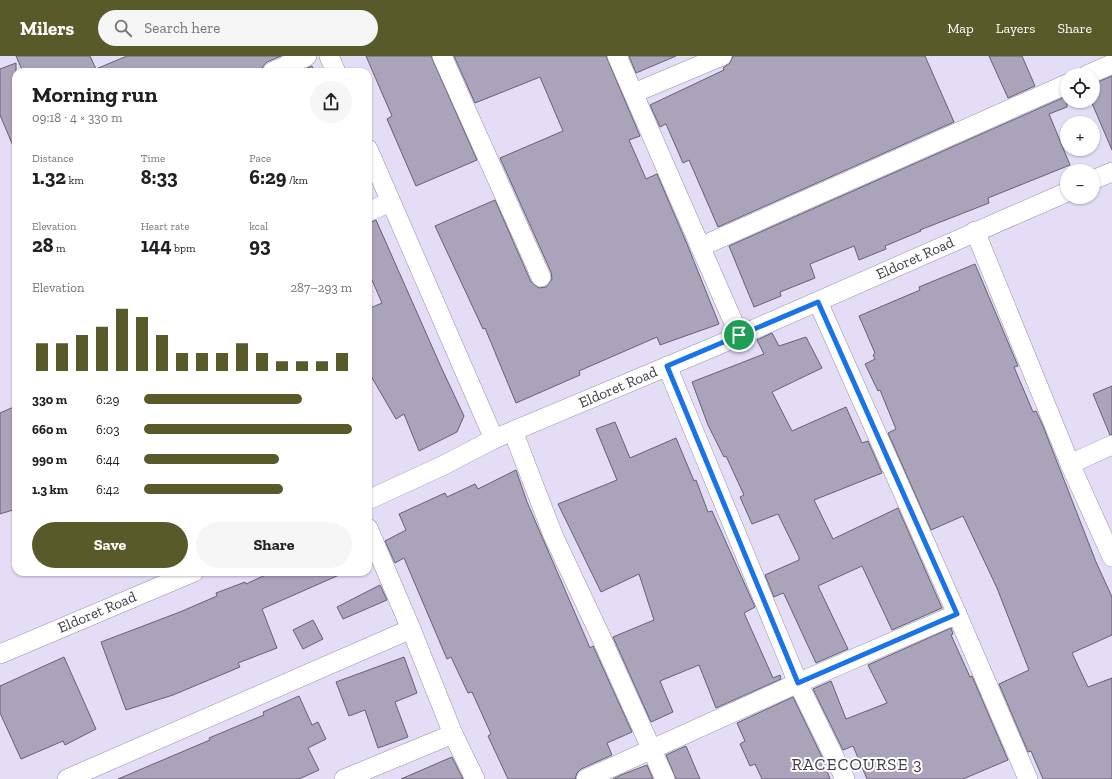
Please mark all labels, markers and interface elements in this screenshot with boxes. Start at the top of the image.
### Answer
search box [98,10,378,46]
text: Milers [20,17,74,40]
icon: search [112,17,134,39]
text: Search here [144,19,220,37]
text: Map [947,20,974,37]
text: Layers [996,20,1035,37]
text: Share [1057,20,1092,37]
map controls [1060,68,1100,204]
button: locate [1060,68,1100,108]
text: Morning run [32,81,158,108]
button: share [310,81,352,123]
text: 09:18 · 4 × 330 m [32,110,122,125]
button: + [1060,116,1100,156]
text: Distance [32,152,74,165]
text: Time [141,152,165,165]
text: Pace [249,152,271,165]
button: − [1060,164,1100,204]
text: 1.32 [32,165,66,189]
text: 8:33 [141,165,178,189]
text: 6:29 [249,165,286,189]
text: km [66,174,84,187]
text: /km [286,174,308,187]
text: Elevation [32,220,76,233]
text: Heart rate [141,220,190,233]
text: kcal [249,220,268,233]
text: 28 [32,233,54,257]
text: 144 [141,233,172,257]
text: 93 [249,233,271,257]
street label: Eldoret Road [873,233,957,283]
text: m [54,242,66,255]
text: bpm [172,242,195,255]
text: Elevation [32,280,84,295]
text: 287–293 m [290,280,352,295]
pin [722,318,756,352]
icon: arrive [728,324,750,346]
street label: Eldoret Road [576,362,661,412]
text: 330 m [32,392,67,407]
text: 6:29 [96,392,119,407]
text: 660 m [32,422,67,437]
text: 6:03 [96,422,120,437]
text: 990 m [32,452,67,467]
text: 6:44 [96,452,120,467]
text: 1.3 km [32,482,68,497]
text: 6:42 [96,482,120,497]
button: Save [32,522,188,568]
button: Share [196,522,352,568]
street label: Eldoret Road [55,587,140,637]
district label: RACECOURSE 3 [791,754,923,774]

